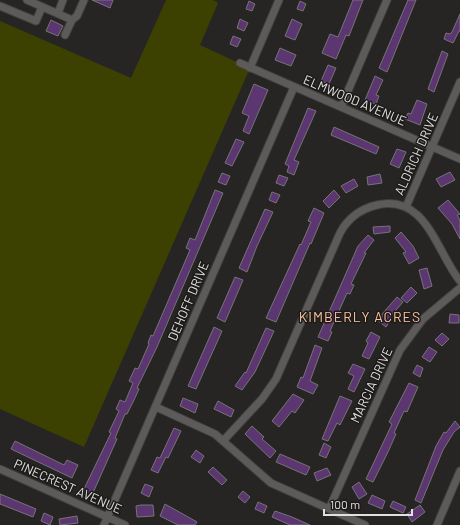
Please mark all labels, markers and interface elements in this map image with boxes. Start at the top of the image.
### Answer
street label: ELMWOOD AVENUE [301,71,409,129]
street label: ALDRICH DRIVE [391,110,441,198]
street label: DEHOFF DRIVE [164,259,212,343]
district label: KIMBERLY ACRES [299,308,421,325]
street label: MARCIA DRIVE [347,345,396,425]
street label: PINECREST AVENUE [12,455,124,517]
scale bar [324,491,412,517]
text: 100 m [330,497,360,511]

